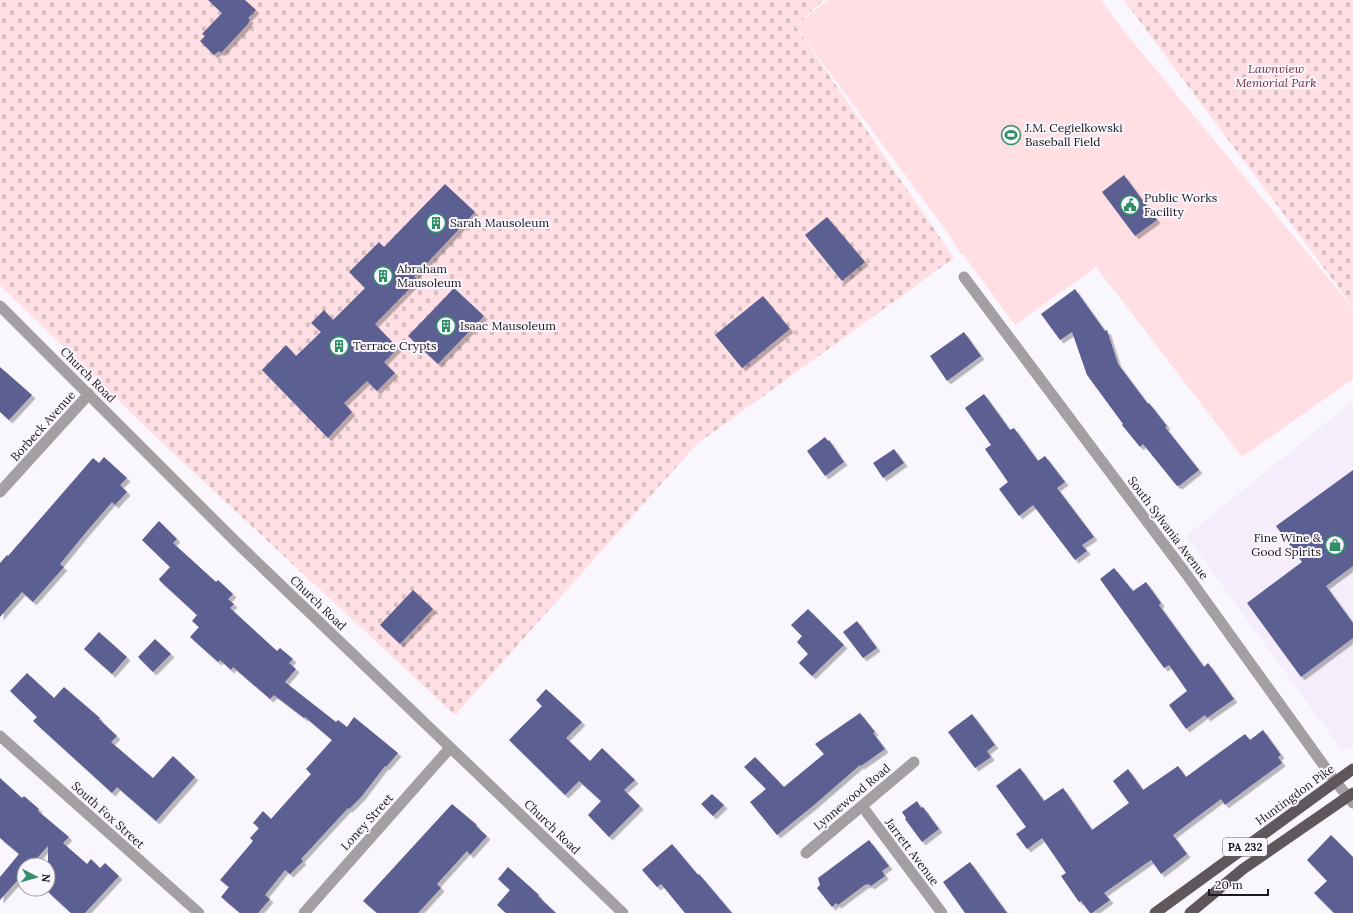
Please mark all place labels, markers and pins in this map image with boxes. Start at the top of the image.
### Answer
place label: J.M. Cegielkowski Baseball Field [1024,120,1123,149]
sports icon: J.M. Cegielkowski Baseball Field [1000,124,1022,146]
place label: Public Works Facility [1144,190,1218,219]
public building icon: Public Works Facility [1119,194,1141,216]
building icon: Sarah Mausoleum [425,212,447,234]
place label: Sarah Mausoleum [450,215,549,230]
place label: Abraham Mausoleum [396,261,462,290]
building icon: Abraham Mausoleum [372,265,394,287]
building icon: Isaac Mausoleum [435,315,457,337]
place label: Isaac Mausoleum [460,318,556,333]
building icon: Terrace Crypts [328,335,350,357]
place label: Terrace Crypts [353,338,437,353]
place label: Fine Wine & Good Spirits [1251,530,1322,559]
shop icon: Fine Wine & Good Spirits [1324,534,1346,556]

